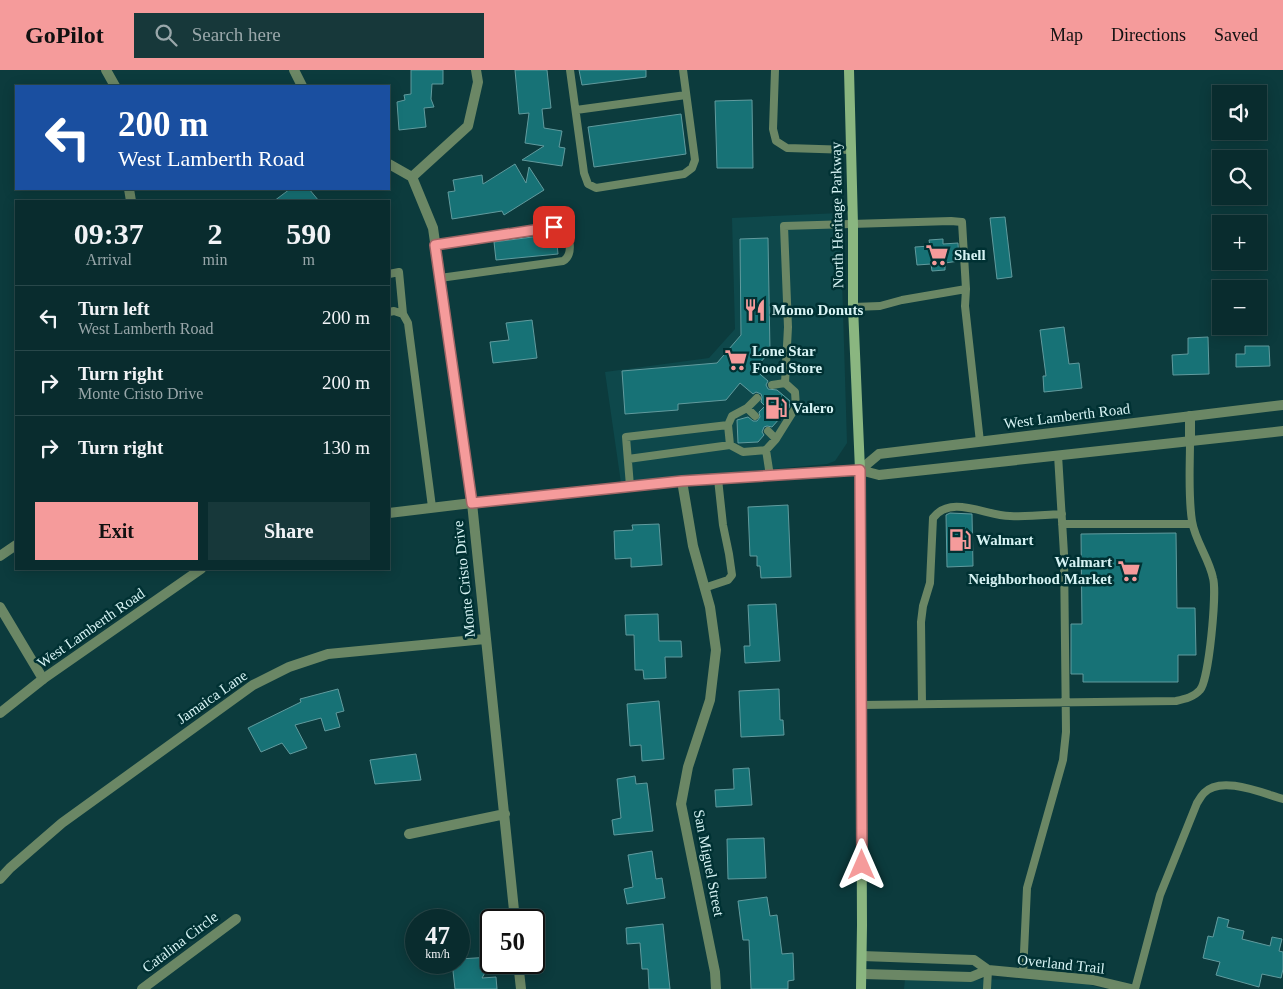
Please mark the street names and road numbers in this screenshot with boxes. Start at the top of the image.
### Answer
street label: North Heritage Parkway [828,141,846,288]
street label: West Lamberth Road [1003,400,1132,432]
street label: Monte Cristo Drive [450,519,478,638]
street label: West Lamberth Road [34,585,148,671]
street label: Jamaica Lane [174,667,250,727]
street label: San Miguel Street [691,808,727,919]
street label: Catalina Circle [139,908,221,976]
street label: Overland Trail [1016,951,1106,977]

